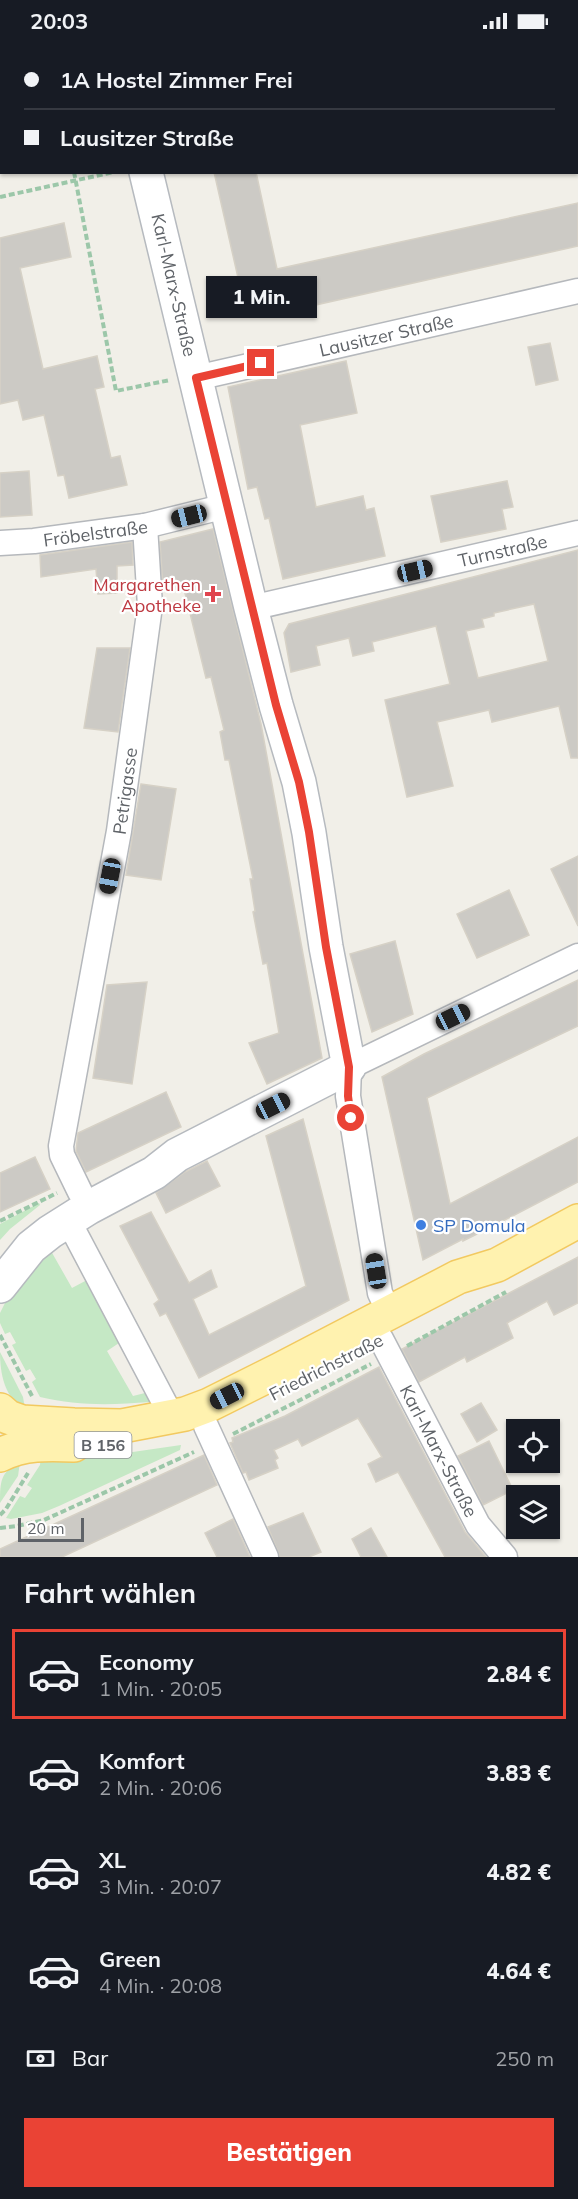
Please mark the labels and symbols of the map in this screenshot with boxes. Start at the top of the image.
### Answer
street label: Karl-Marx-Straße [146,211,202,359]
callout: 1 Min. [206,276,316,318]
street label: Lausitzer Straße [317,308,455,361]
route end [247,349,274,376]
car [169,503,209,529]
street label: Fröbelstraße [42,514,149,551]
street label: Turnstraße [456,529,549,572]
car [395,558,435,584]
place label: Margarethen Apotheke [93,573,201,617]
marker: Margarethen Apotheke [206,587,220,601]
street label: Petrigasse [107,746,142,836]
car [98,857,122,895]
car [433,1001,473,1033]
car [253,1090,293,1122]
route start [337,1104,364,1131]
place label: SP Domula [433,1214,526,1237]
marker: SP Domula [414,1218,428,1232]
car [364,1252,388,1290]
street label: Friedrichstraße [265,1328,387,1406]
car [207,1380,247,1412]
street label: Karl-Marx-Straße [395,1381,483,1521]
road number: B 156 [74,1432,132,1458]
scale bar [18,1515,84,1542]

